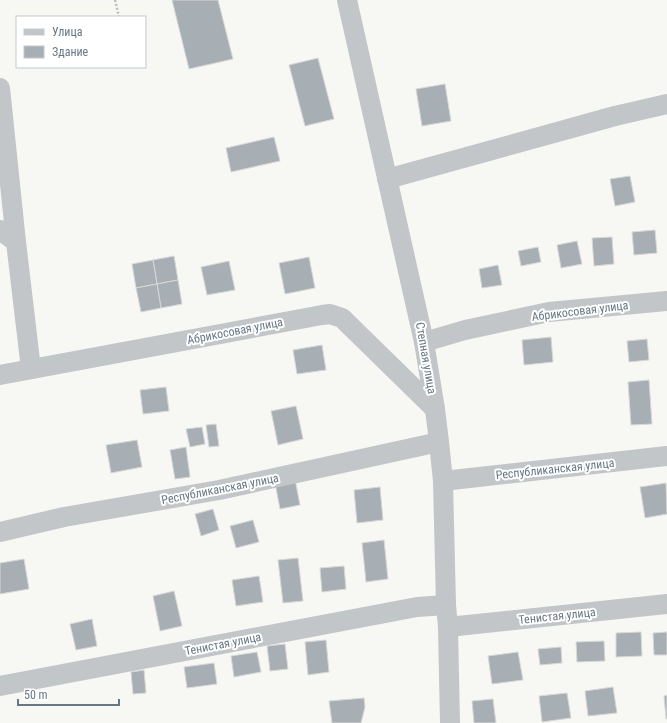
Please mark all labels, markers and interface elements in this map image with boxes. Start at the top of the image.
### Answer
legend [16,16,146,68]
text: Улица [52,25,83,39]
text: Здание [52,45,89,59]
street label: Абрикосовая улица [531,298,629,324]
street label: Абрикосовая улица [186,315,284,347]
street label: Степная улица [413,321,439,395]
street label: Республиканская улица [495,456,615,482]
street label: Республиканская улица [160,471,280,507]
street label: Тенистая улица [518,605,596,627]
street label: Тенистая улица [184,630,263,658]
scale bar [18,681,119,707]
text: 50 m [24,688,48,702]

